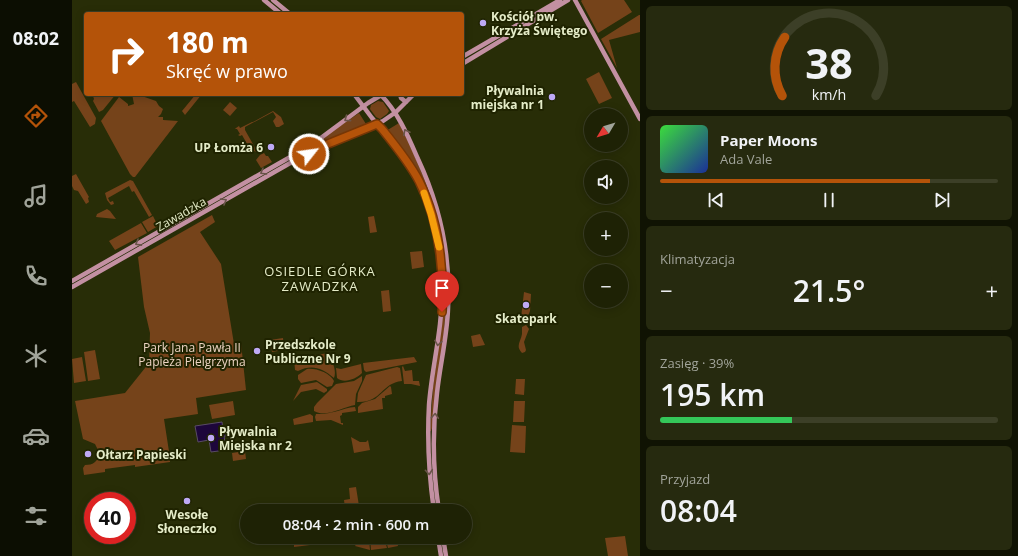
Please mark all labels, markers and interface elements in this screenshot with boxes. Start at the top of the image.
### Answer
place label: Kościół pw. Krzyża Świętego [491,8,587,39]
marker: Kościół pw. Krzyża Świętego [478,18,488,28]
text: 180 m [166,23,249,61]
text: 08:02 [13,26,59,50]
icon: right [100,28,152,80]
text: 38 [805,35,853,91]
text: Skręć w prawo [166,59,288,83]
place label: Pływalnia miejska nr 1 [471,82,544,113]
text: km/h [812,85,846,104]
marker: Pływalnia miejska nr 1 [547,92,557,102]
icon: directions [22,102,50,130]
north arrow [584,108,628,152]
map controls [584,108,628,308]
one-way arrow [344,114,351,122]
one-way arrow [403,128,410,136]
text: Paper Moons [720,130,818,150]
position arrow [288,133,330,175]
place label: UP Łomża 6 [194,139,263,156]
marker: UP Łomża 6 [266,142,276,152]
text: Ada Vale [720,150,772,168]
button: sound [584,160,628,204]
one-way arrow [260,168,267,175]
icon: music [22,182,50,210]
icon: previous [705,189,727,211]
icon: pause [818,189,840,211]
icon: next [931,189,953,211]
street label: Zawadzka [153,193,209,235]
one-way arrow [220,199,227,206]
button: + [584,212,628,256]
one-way arrow [135,239,142,246]
text: Klimatyzacja [660,250,735,268]
icon: phone [22,262,50,290]
district label: OSIEDLE GÓRKA ZAWADZKA [264,262,376,295]
button: − [584,264,628,308]
text: 21.5° [793,270,865,311]
pin [425,271,459,312]
text: − [660,275,673,305]
text: + [985,275,998,305]
icon: arrive [431,277,453,299]
marker: Skatepark [521,300,531,310]
place label: Skatepark [495,310,557,327]
place label: Przedszkole Publiczne Nr 9 [265,336,351,367]
park label: Park Jana Pawła II Papieża Pielgrzyma [138,339,246,370]
one-way arrow [434,340,443,346]
icon: climate [22,342,50,370]
marker: Przedszkole Publiczne Nr 9 [252,346,262,356]
text: Zasięg · 39% [660,354,734,372]
text: 195 km [660,374,765,415]
one-way arrow [430,413,439,419]
icon: car [22,422,50,450]
place label: Pływalnia Miejska nr 2 [219,423,292,454]
marker: Pływalnia Miejska nr 2 [206,433,216,443]
place label: Ołtarz Papieski [96,446,186,463]
marker: Ołtarz Papieski [83,449,93,459]
one-way arrow [425,469,434,475]
text: Przyjazd [660,470,710,488]
text: 08:04 [660,490,737,531]
speed limit sign: 40 [84,492,136,544]
marker: Wesołe Słoneczko [182,496,192,506]
icon: filters [22,502,50,530]
place label: Wesołe Słoneczko [157,506,217,537]
text: 08:04 · 2 min · 600 m [283,514,429,534]

